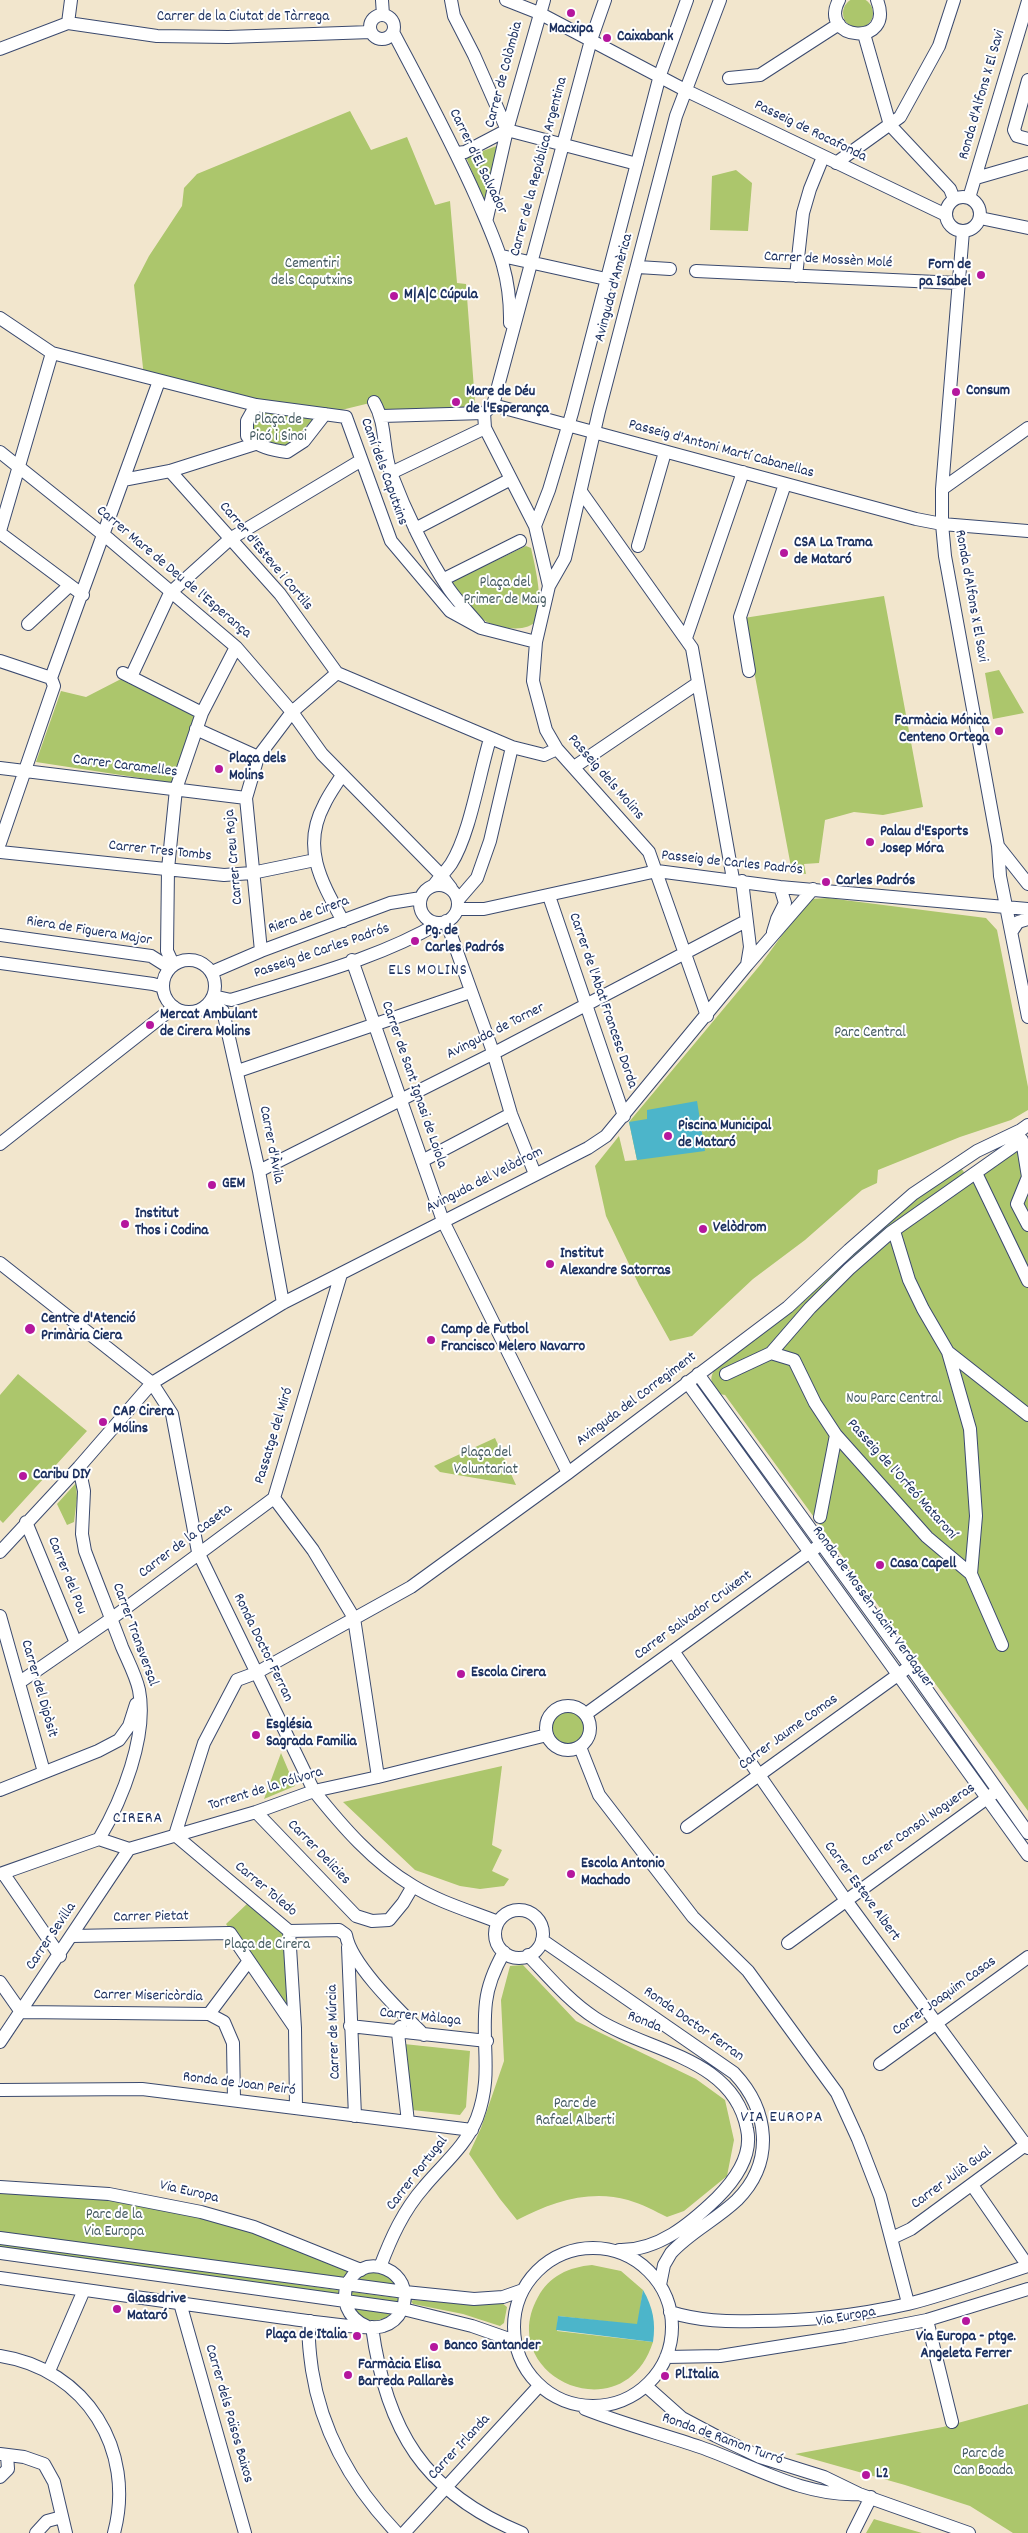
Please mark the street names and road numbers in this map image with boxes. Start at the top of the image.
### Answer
street label: Carrer de la Ciutat de Tàrrega [157,9,329,27]
street label: Carrer de Colòmbia [482,20,528,130]
street label: Ronda d'Alfons X El Savi [956,28,1010,162]
street label: Carrer de la República Argentina [507,75,573,259]
street label: Passeig de Rocafonda [751,97,869,167]
street label: Carrer d'El Salvador [444,106,510,218]
street label: Avinguda d'Amèrica [592,232,638,344]
street label: Carrer de Mossèn Molé [763,249,893,273]
street label: Camí dels Caputxins [355,416,411,528]
street label: Passeig d'Antoni Martí Cabanellas [626,417,816,483]
street label: Carrer d'Esteve i Cortils [214,499,316,615]
street label: Carrer Mare de Deu de l'Esperança [92,503,254,643]
street label: Ronda d'Alfons X El Savi [950,528,990,664]
street label: Passeig dels Molins [563,731,647,825]
street label: Carrer Caramelles [72,752,178,782]
street label: Carrer Creu Roja [222,809,248,905]
street label: Carrer Tres Tombs [108,838,212,866]
street label: Passeig de Carles Padrós [660,848,804,880]
street label: Riera de Cirera [266,893,352,939]
street label: Carrer de l'Abat Francesc Dorda [564,911,640,1091]
street label: Riera de Figuera Major [25,913,153,951]
street label: Passeig de Carles Padrós [252,920,392,984]
street label: Carrer de Sant Ignasi de Loiola [376,999,450,1171]
street label: Avinguda de Torner [444,1000,548,1064]
street label: Carrer d'Àvila [254,1105,286,1185]
street label: Avinguda del Velòdrom [423,1144,547,1218]
street label: Avinguda del Corregiment [573,1349,701,1451]
street label: Passatge del Miró [252,1386,298,1486]
street label: Passeig de l'Orfeó Mataroní [842,1416,960,1544]
street label: Carrer de la Caseta [136,1501,236,1583]
street label: Ronda de Mossèn Jacint Verdaguer [807,1523,937,1693]
street label: Carrer del Pou [42,1535,90,1617]
street label: Carrer Salvador Cruixent [632,1567,756,1665]
street label: Carrer Transversal [107,1581,161,1689]
street label: Ronda Doctor Ferran [228,1591,296,1705]
street label: Carrer del Dipòsit [15,1638,61,1740]
street label: Carrer Jaume Comas [736,1691,842,1775]
street label: Torrent de la Pólvora [207,1764,325,1816]
street label: Carrer Consol Nogueras [859,1780,979,1872]
street label: Carrer Delicies [283,1817,353,1889]
street label: Carrer Esteve Albert [819,1839,903,1945]
street label: Carrer Toledo [230,1859,300,1921]
street label: Carrer Sevilla [23,1900,81,1974]
street label: Carrer Pietat [113,1908,189,1928]
street label: Carrer Joaquim Casas [890,1953,1000,2041]
street label: Carrer de Múrcia [324,1984,346,2080]
street label: Ronda Doctor Ferran [639,1984,747,2066]
street label: Carrer Misericòrdia [93,1987,203,2007]
street label: Carrer Màlaga [378,2005,462,2031]
street label: Ronda [624,2008,664,2038]
street label: Ronda de Joan Peiró [182,2069,296,2101]
street label: Carrer Portugal [383,2133,453,2215]
street label: Carrer Julià Gual [908,2144,996,2214]
street label: Via Europa [158,2177,220,2209]
street label: Via Europa [815,2304,877,2332]
street label: Carrer dels Països Baixos [200,2343,256,2485]
street label: Ronda de Ramon Turró [659,2410,785,2470]
street label: Carrer Irlanda [425,2412,495,2484]

